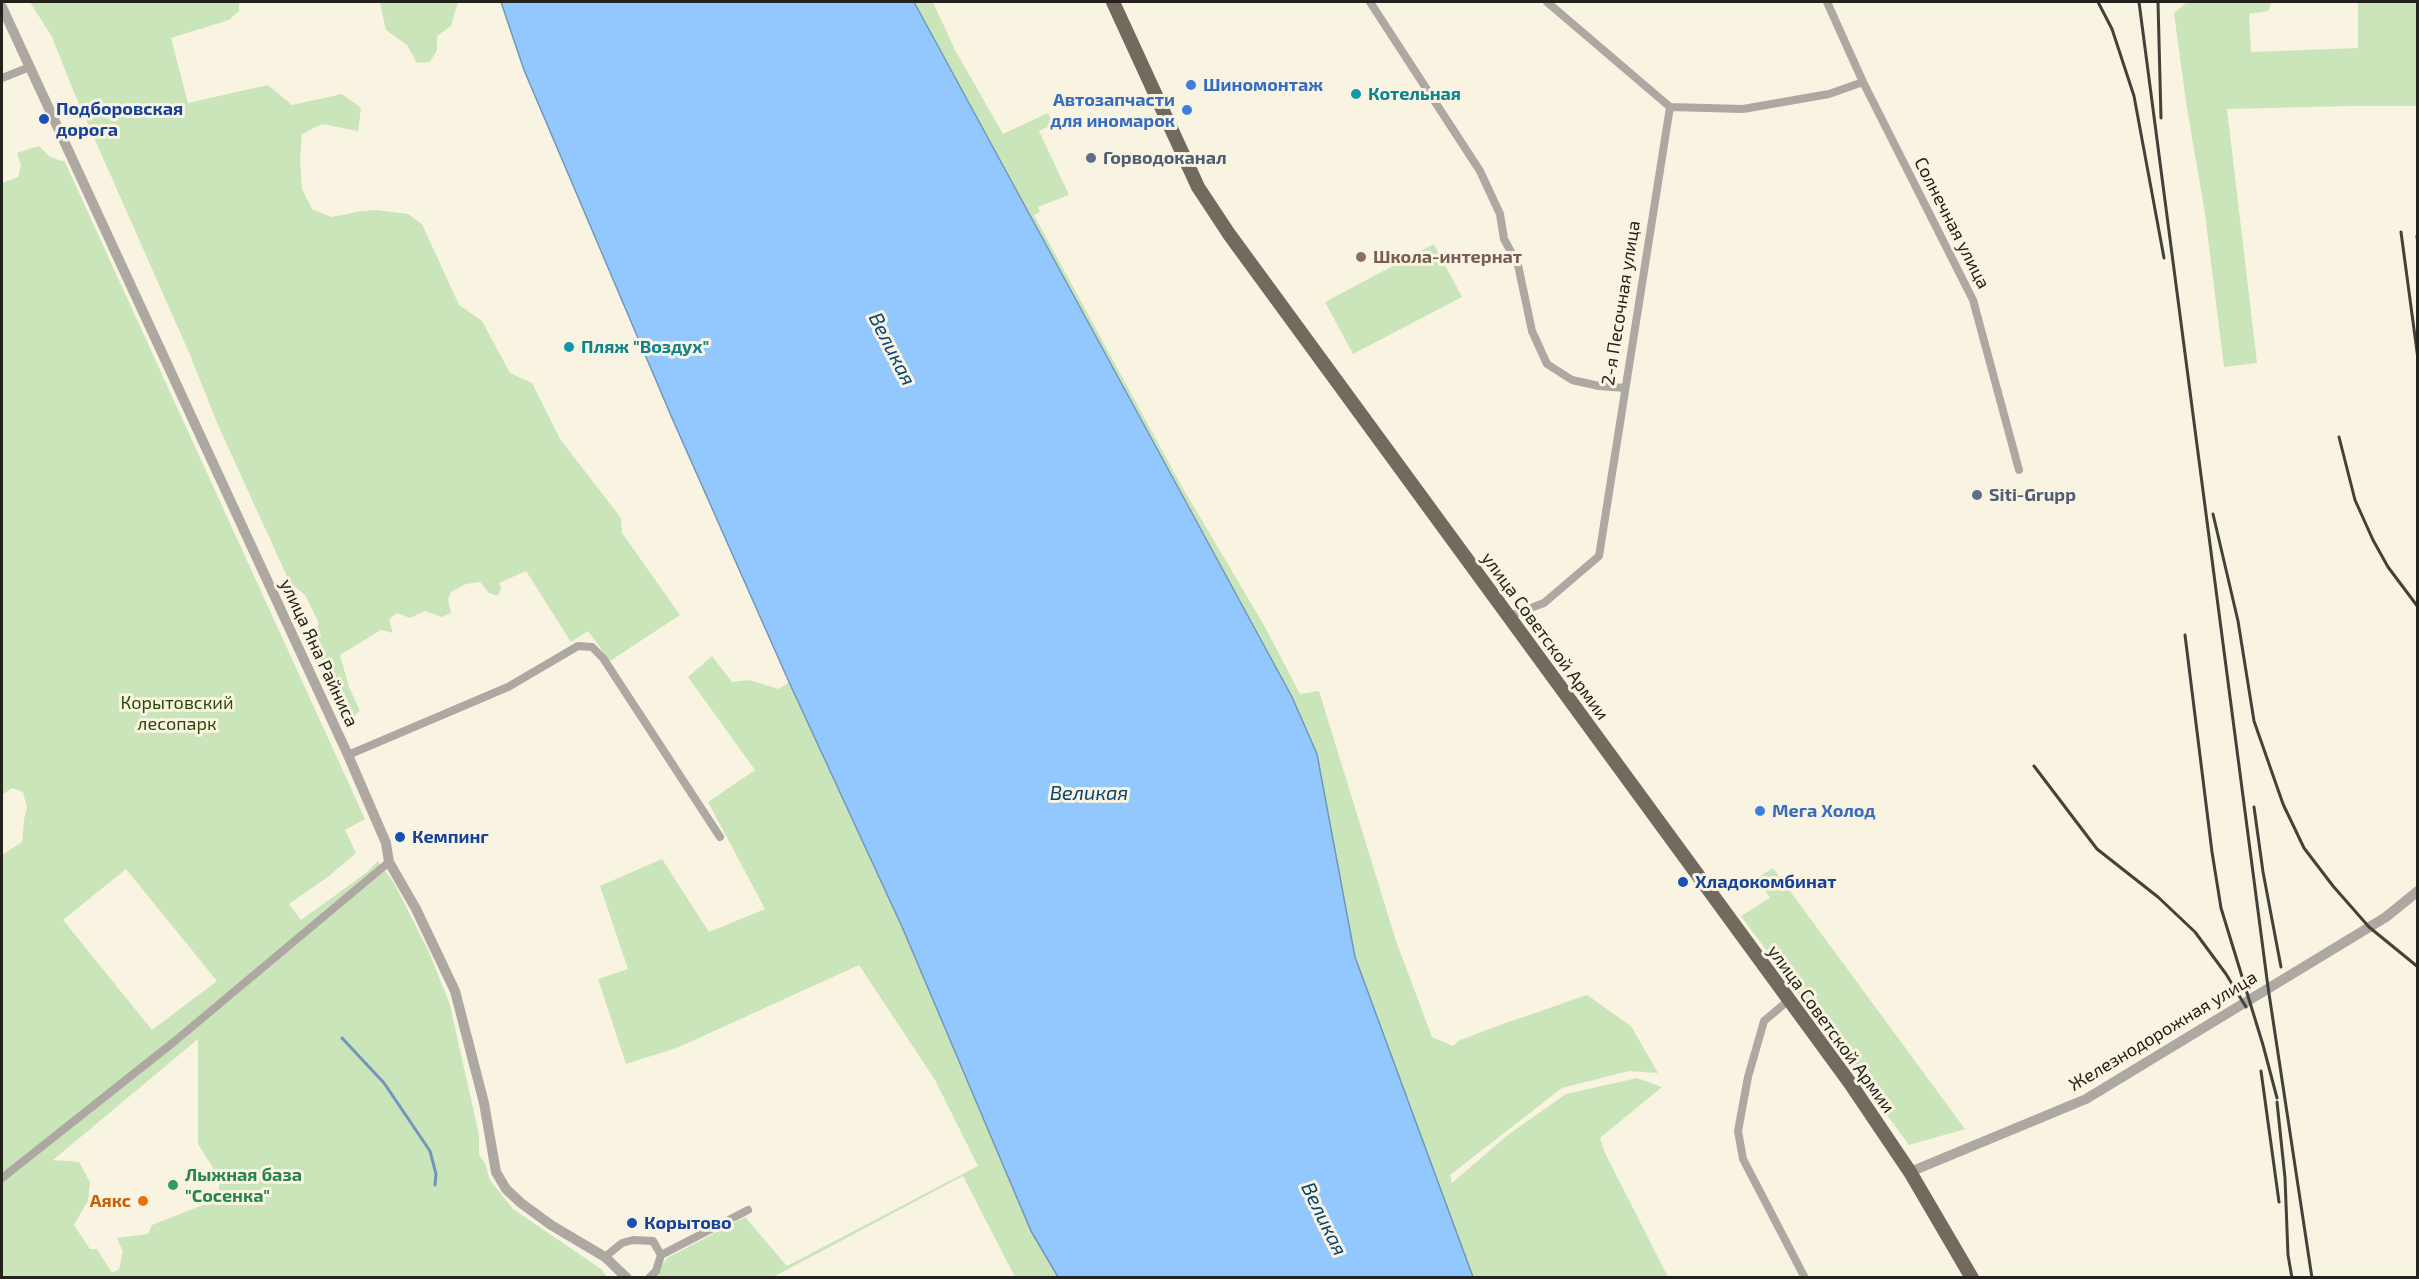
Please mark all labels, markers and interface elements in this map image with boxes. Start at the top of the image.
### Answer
place label: Шиномонтаж [1203,74,1323,96]
marker: Шиномонтаж [1184,78,1198,92]
place label: Котельная [1368,83,1461,105]
marker: Котельная [1349,87,1363,101]
place label: Автозапчасти для иномарок [1050,89,1175,132]
place label: Подборовская дорога [56,98,183,140]
marker: Автозапчасти для иномарок [1180,103,1194,117]
marker: Подборовская дорога [37,112,51,126]
place label: Горводоканал [1103,147,1227,169]
marker: Горводоканал [1084,151,1098,165]
street label: Солнечная улица [1910,154,1994,292]
street label: 2-я Песочная улица [1597,219,1645,387]
place label: Школа-интернат [1373,246,1522,268]
marker: Школа-интернат [1354,250,1368,264]
water label: Великая [863,309,921,389]
place label: Пляж "Воздух" [581,336,709,358]
marker: Пляж "Воздух" [562,340,576,354]
place label: Siti-Grupp [1989,484,2076,506]
marker: Siti-Grupp [1970,488,1984,502]
street label: улица Советской Армии [1477,548,1613,724]
street label: улица Яна Райниса [275,576,363,730]
park label: Корытовский лесопарк [121,692,233,734]
water label: Великая [1050,781,1128,805]
place label: Мега Холод [1772,800,1876,822]
marker: Мега Холод [1753,804,1767,818]
place label: Кемпинг [412,826,489,848]
marker: Кемпинг [393,830,407,844]
place label: Хладокомбинат [1695,871,1837,893]
marker: Хладокомбинат [1676,875,1690,889]
street label: улица Советской Армии [1763,941,1899,1117]
street label: Железнодорожная улица [2065,966,2261,1096]
place label: Лыжная база "Сосенка" [185,1164,302,1206]
marker: Лыжная база "Сосенка" [166,1178,180,1192]
water label: Великая [1296,1178,1352,1260]
place label: Аякс [90,1190,131,1212]
marker: Аякс [136,1194,150,1208]
place label: Корытово [644,1212,732,1234]
marker: Корытово [625,1216,639,1230]

